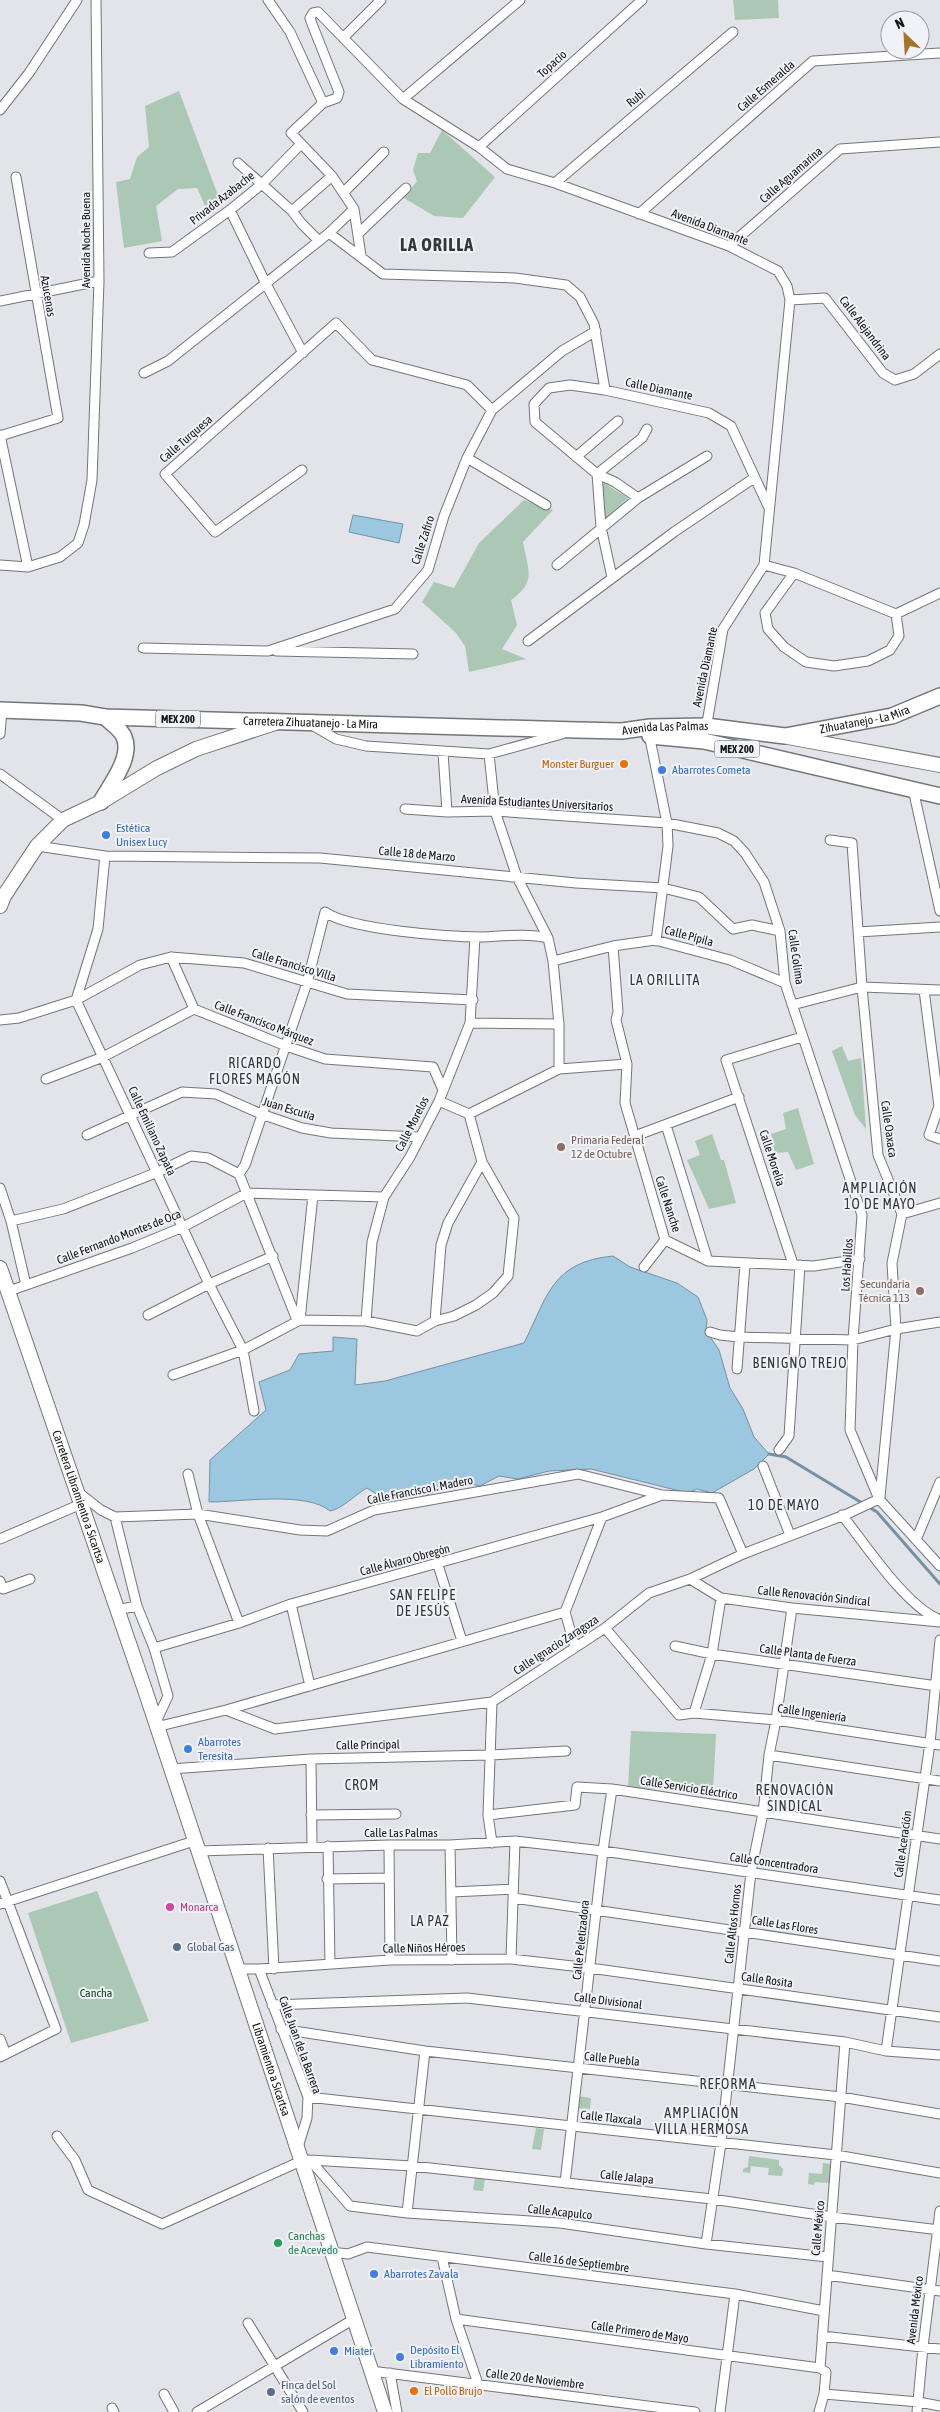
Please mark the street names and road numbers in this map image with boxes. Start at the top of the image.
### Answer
street label: Topacio [535,47,570,81]
street label: Calle Esmeralda [735,57,797,115]
street label: Rubí [624,86,648,110]
street label: Calle Aguamarina [757,144,825,206]
street label: Privada Azabache [187,168,257,228]
street label: Avenida Noche Buena [79,192,93,288]
street label: Avenida Diamante [669,206,751,248]
street label: Azucenas [38,274,58,318]
street label: Calle Alejandrina [836,293,894,363]
street label: Calle Diamante [624,375,694,403]
street label: Calle Turquesa [157,412,215,466]
street label: Calle Zafiro [409,513,438,566]
street label: Avenida Diamante [690,626,720,708]
street label: Zihuatanejo - La Mira [819,702,912,736]
road number: MEX 200 [156,711,200,728]
street label: Carretera Zihuatanejo - La Mira [243,714,378,732]
street label: Avenida Las Palmas [621,719,709,738]
road number: MEX 200 [714,741,760,758]
street label: Avenida Estudiantes Universitarios [461,792,613,814]
street label: Calle 18 de Marzo [378,844,456,864]
street label: Calle Pípila [663,923,715,949]
street label: Calle Colima [785,929,807,985]
street label: Calle Francisco Villa [250,946,338,984]
street label: Calle Francisco Márquez [212,998,316,1049]
street label: Calle Emiliano Zapata [125,1084,179,1178]
street label: Juan Escutia [261,1094,317,1124]
street label: Calle Morelos [392,1094,432,1154]
street label: Calle Oaxaca [878,1100,900,1158]
street label: Calle Morelia [756,1128,788,1188]
street label: Calle Nanche [652,1174,684,1234]
street label: Calle Fernando Montes de Oca [55,1207,183,1267]
street label: Los Habillos [838,1238,856,1292]
street label: Carretera Libramiento a Sicartsa [49,1428,108,1565]
street label: Calle Francisco I. Madero [366,1473,474,1507]
street label: Calle Álvaro Obregón [358,1541,452,1579]
street label: Calle Renovación Sindical [757,1583,872,1609]
street label: Calle Ignacio Zaragoza [511,1612,601,1678]
street label: Calle Planta de Fuerza [759,1641,857,1669]
street label: Calle Ingeniería [777,1701,847,1725]
street label: Calle Principal [336,1737,401,1753]
street label: Calle Servicio Eléctrico [639,1773,739,1803]
street label: Calle Aceración [891,1810,915,1878]
street label: Calle Las Palmas [364,1826,438,1840]
street label: Calle Concentradora [729,1850,819,1876]
street label: Calle Altos Hornos [722,1883,744,1965]
street label: Calle Peletizadora [570,1899,592,1981]
street label: Calle Las Flores [751,1913,819,1937]
street label: Calle Niños Héroes [382,1940,466,1956]
street label: Calle Rosita [740,1969,794,1991]
street label: Calle Divisional [573,1990,644,2012]
street label: Calle Juan de la Barrera [276,1994,324,2096]
street label: Libramiento a Sicartsa [249,2021,293,2118]
street label: Calle Puebla [583,2049,641,2069]
street label: Calle Tlaxcala [580,2108,642,2128]
street label: Calle Jalapa [600,2167,654,2187]
street label: Calle México [809,2199,827,2256]
street label: Calle Acapulco [527,2202,593,2222]
street label: Calle 16 de Septiembre [528,2249,630,2275]
street label: Avenida México [904,2275,926,2345]
street label: Calle Primero de Mayo [590,2318,690,2346]
street label: Calle 20 de Noviembre [485,2366,585,2392]

